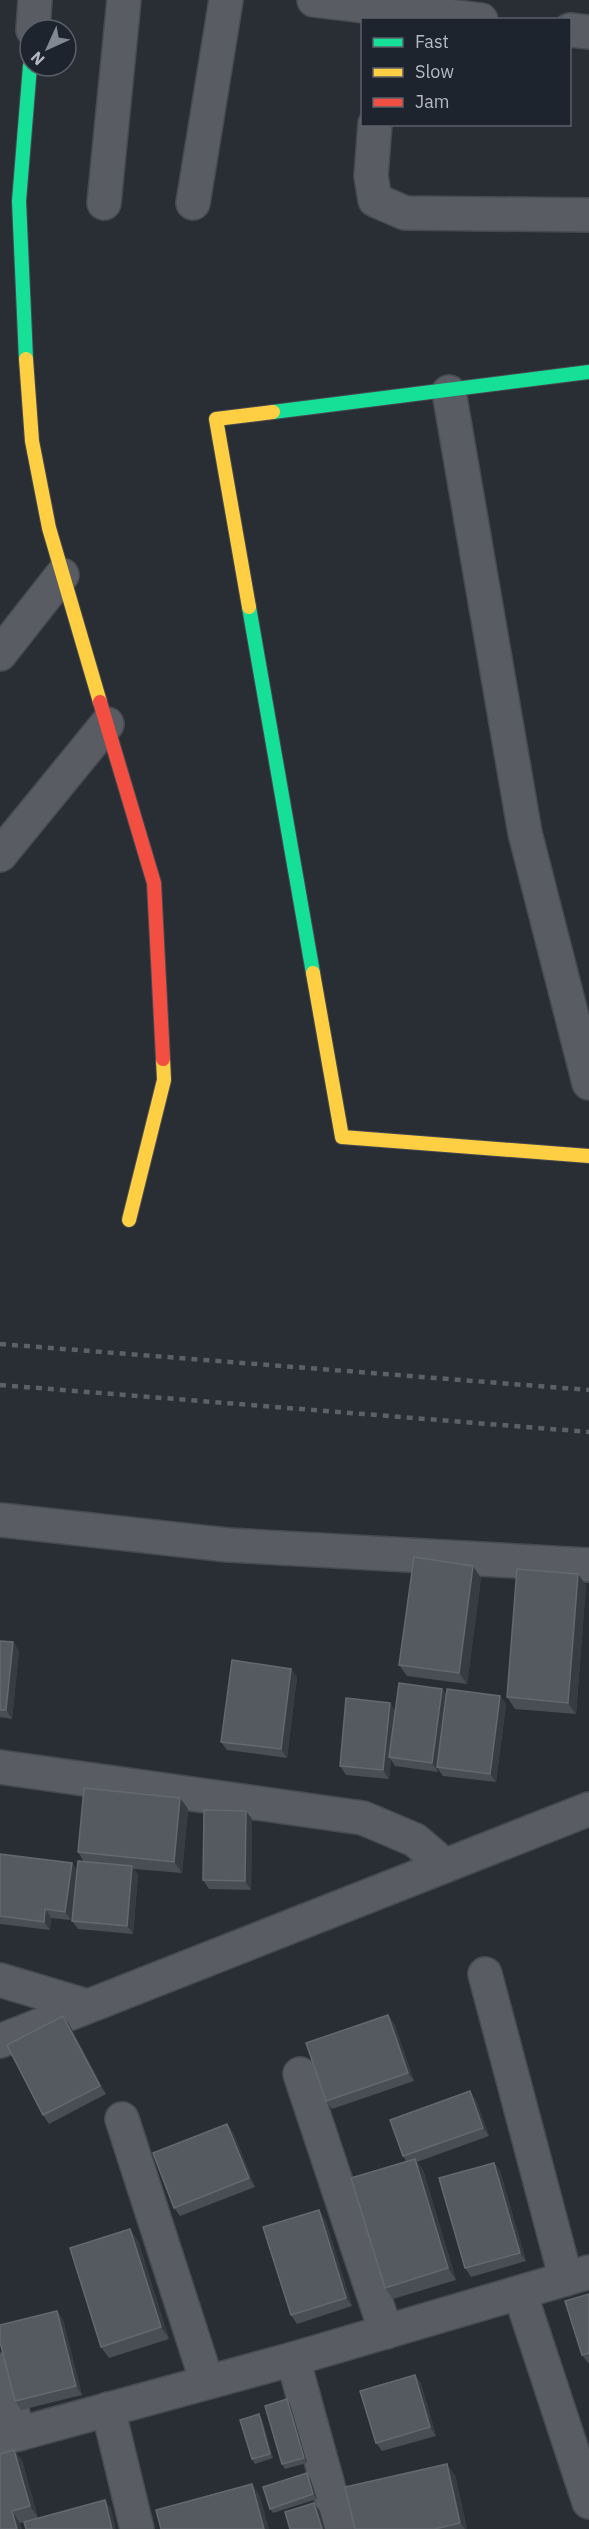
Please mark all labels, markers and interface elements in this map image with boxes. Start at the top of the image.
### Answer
north arrow [18,18,78,78]
legend [361,18,571,126]
text: Fast [415,30,449,53]
text: N [26,47,49,70]
text: Slow [415,60,454,83]
text: Jam [415,90,450,113]

